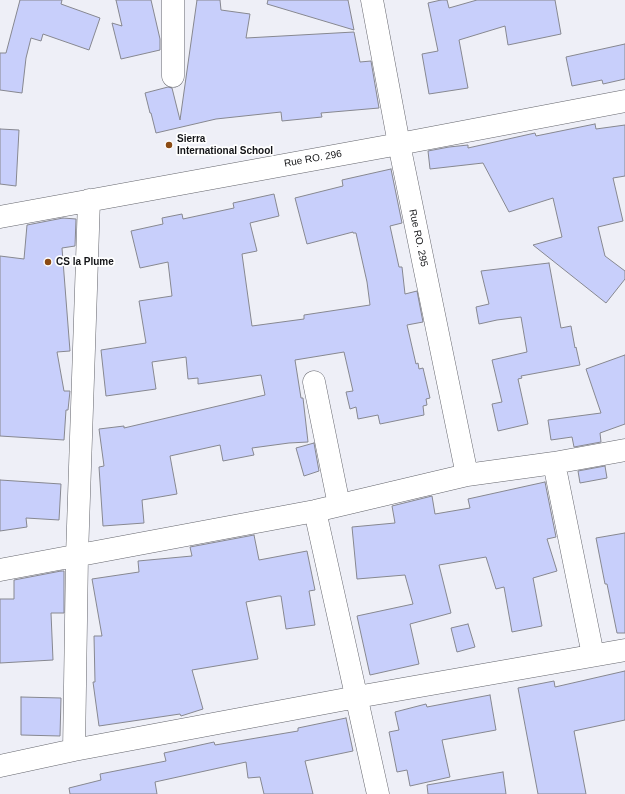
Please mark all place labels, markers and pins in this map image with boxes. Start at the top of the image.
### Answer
place label: Sierra International School [177,133,273,156]
marker: Sierra International School [164,140,174,150]
place label: CS la Plume [56,256,114,268]
marker: CS la Plume [43,257,53,267]

